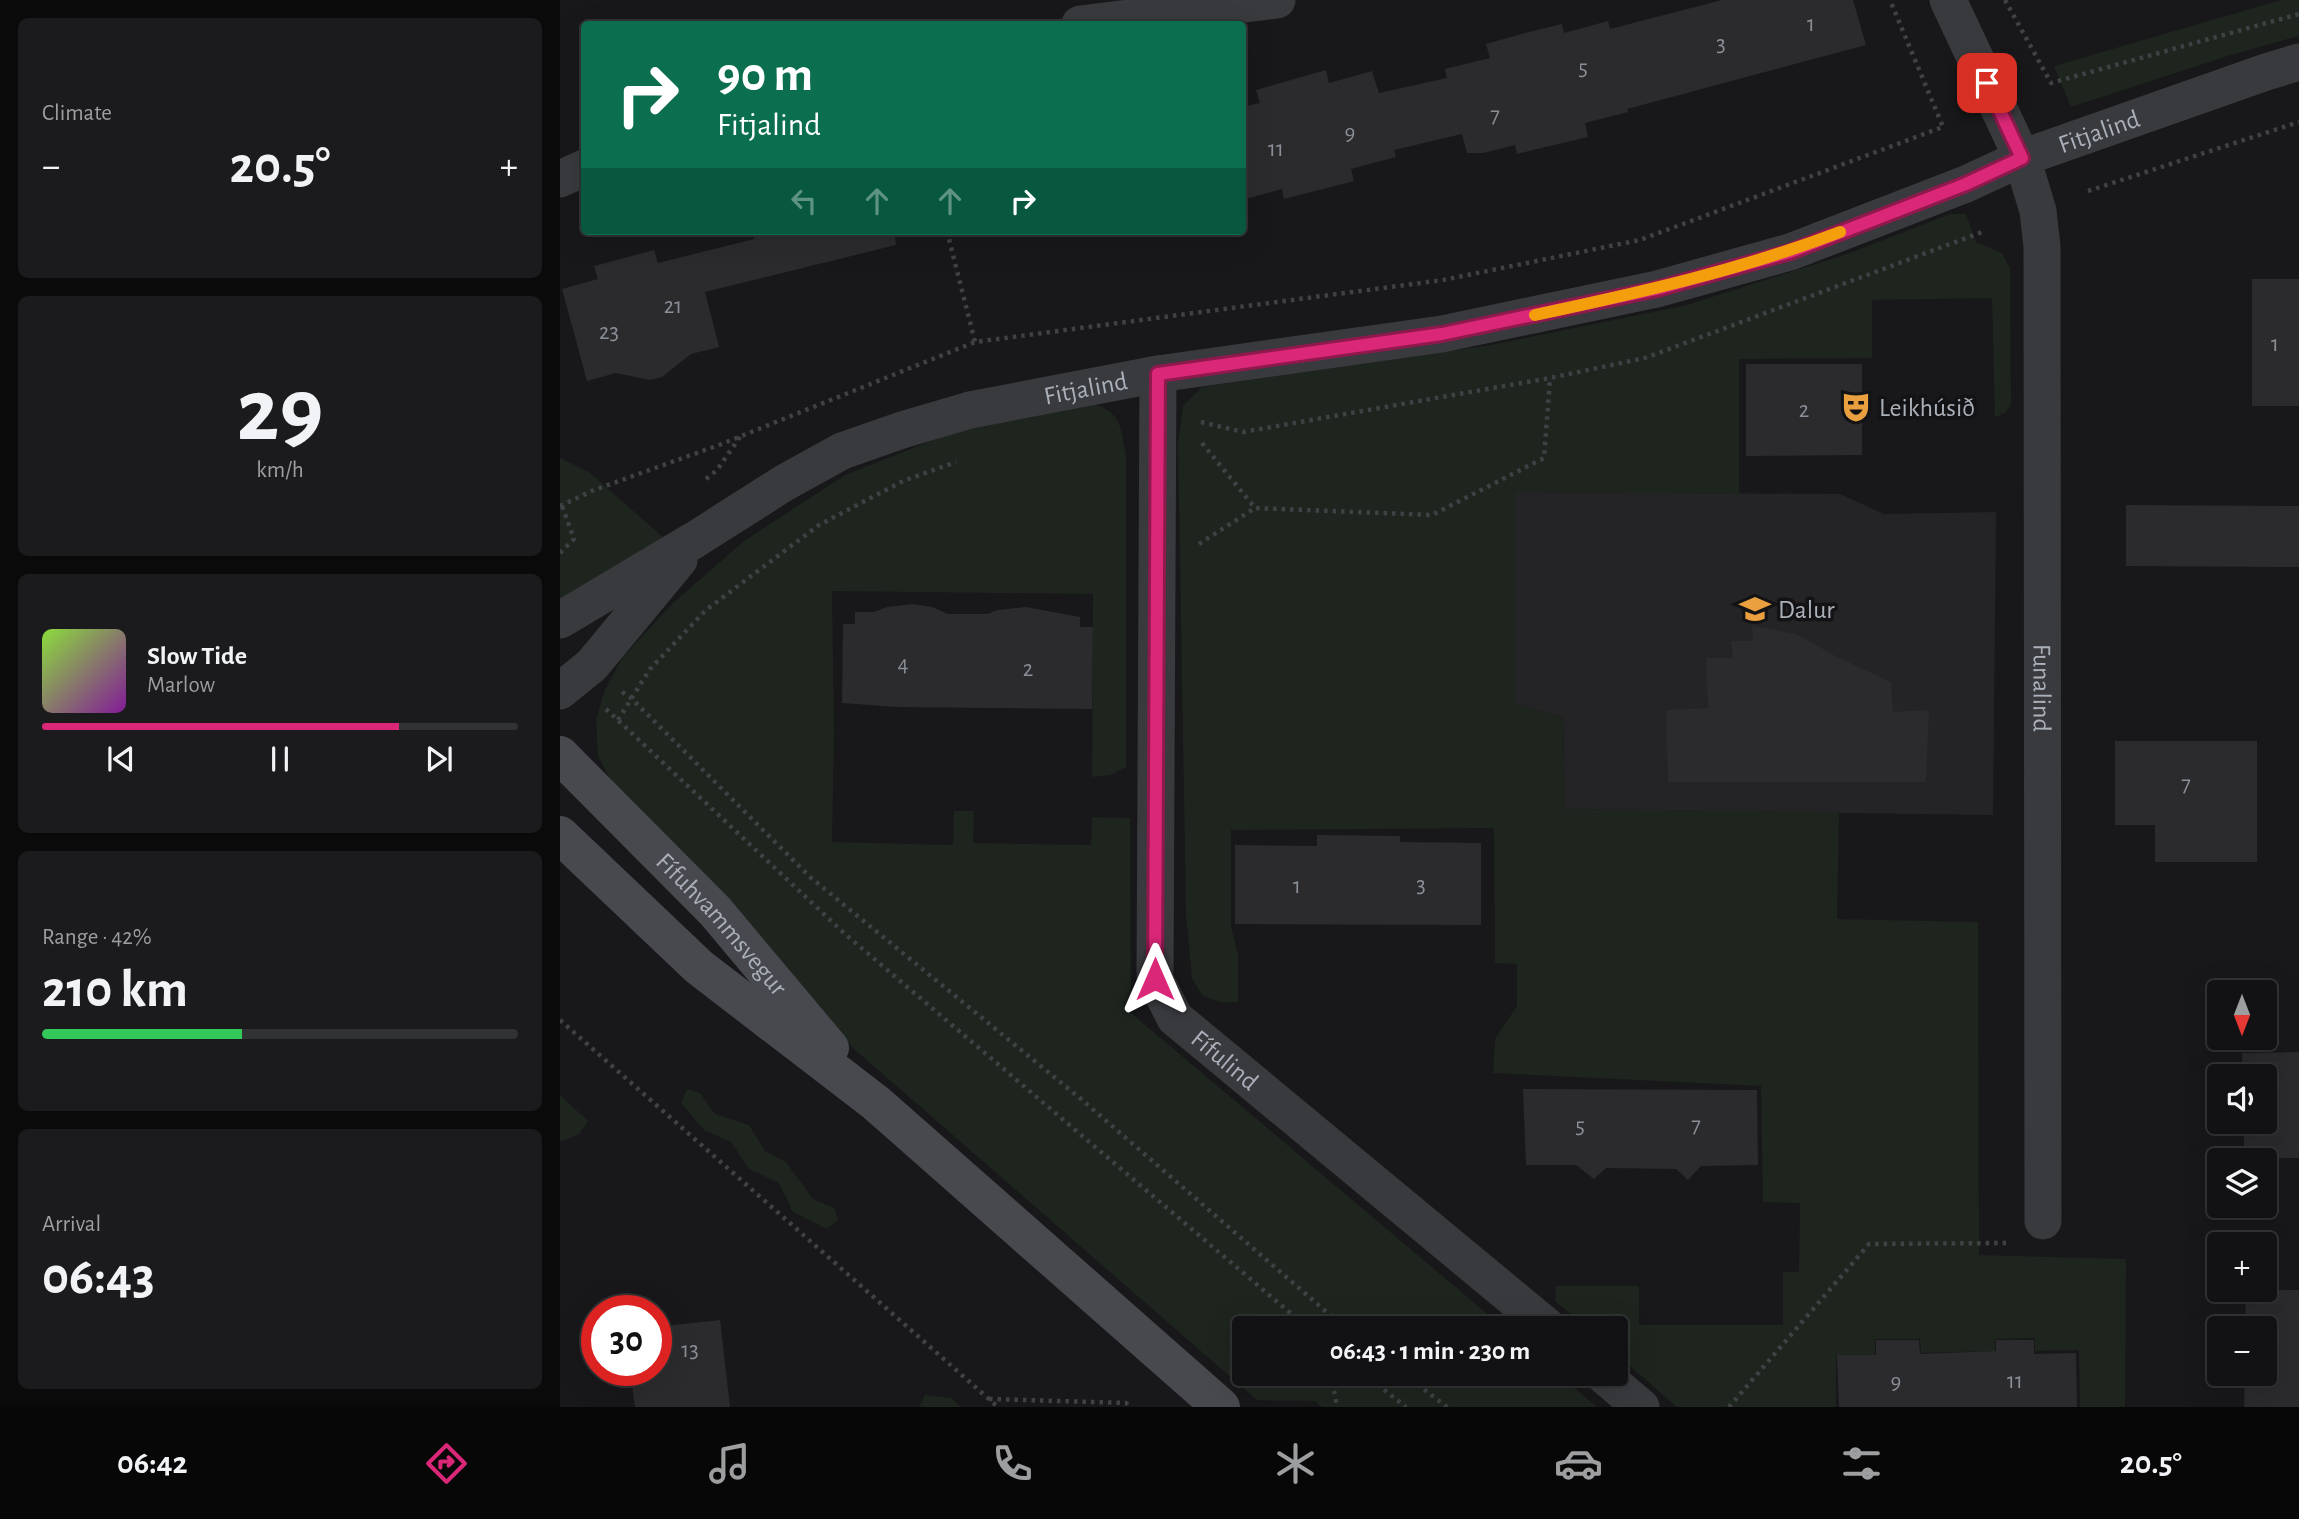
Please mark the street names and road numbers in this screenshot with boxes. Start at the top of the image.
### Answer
street label: Fitjalind [2055,106,2143,158]
street label: Fitjalind [1042,368,1130,410]
street label: Funalind [2028,644,2054,732]
street label: Fífuhvammsvegur [651,848,792,1001]
street label: Fífulind [1186,1025,1263,1095]

